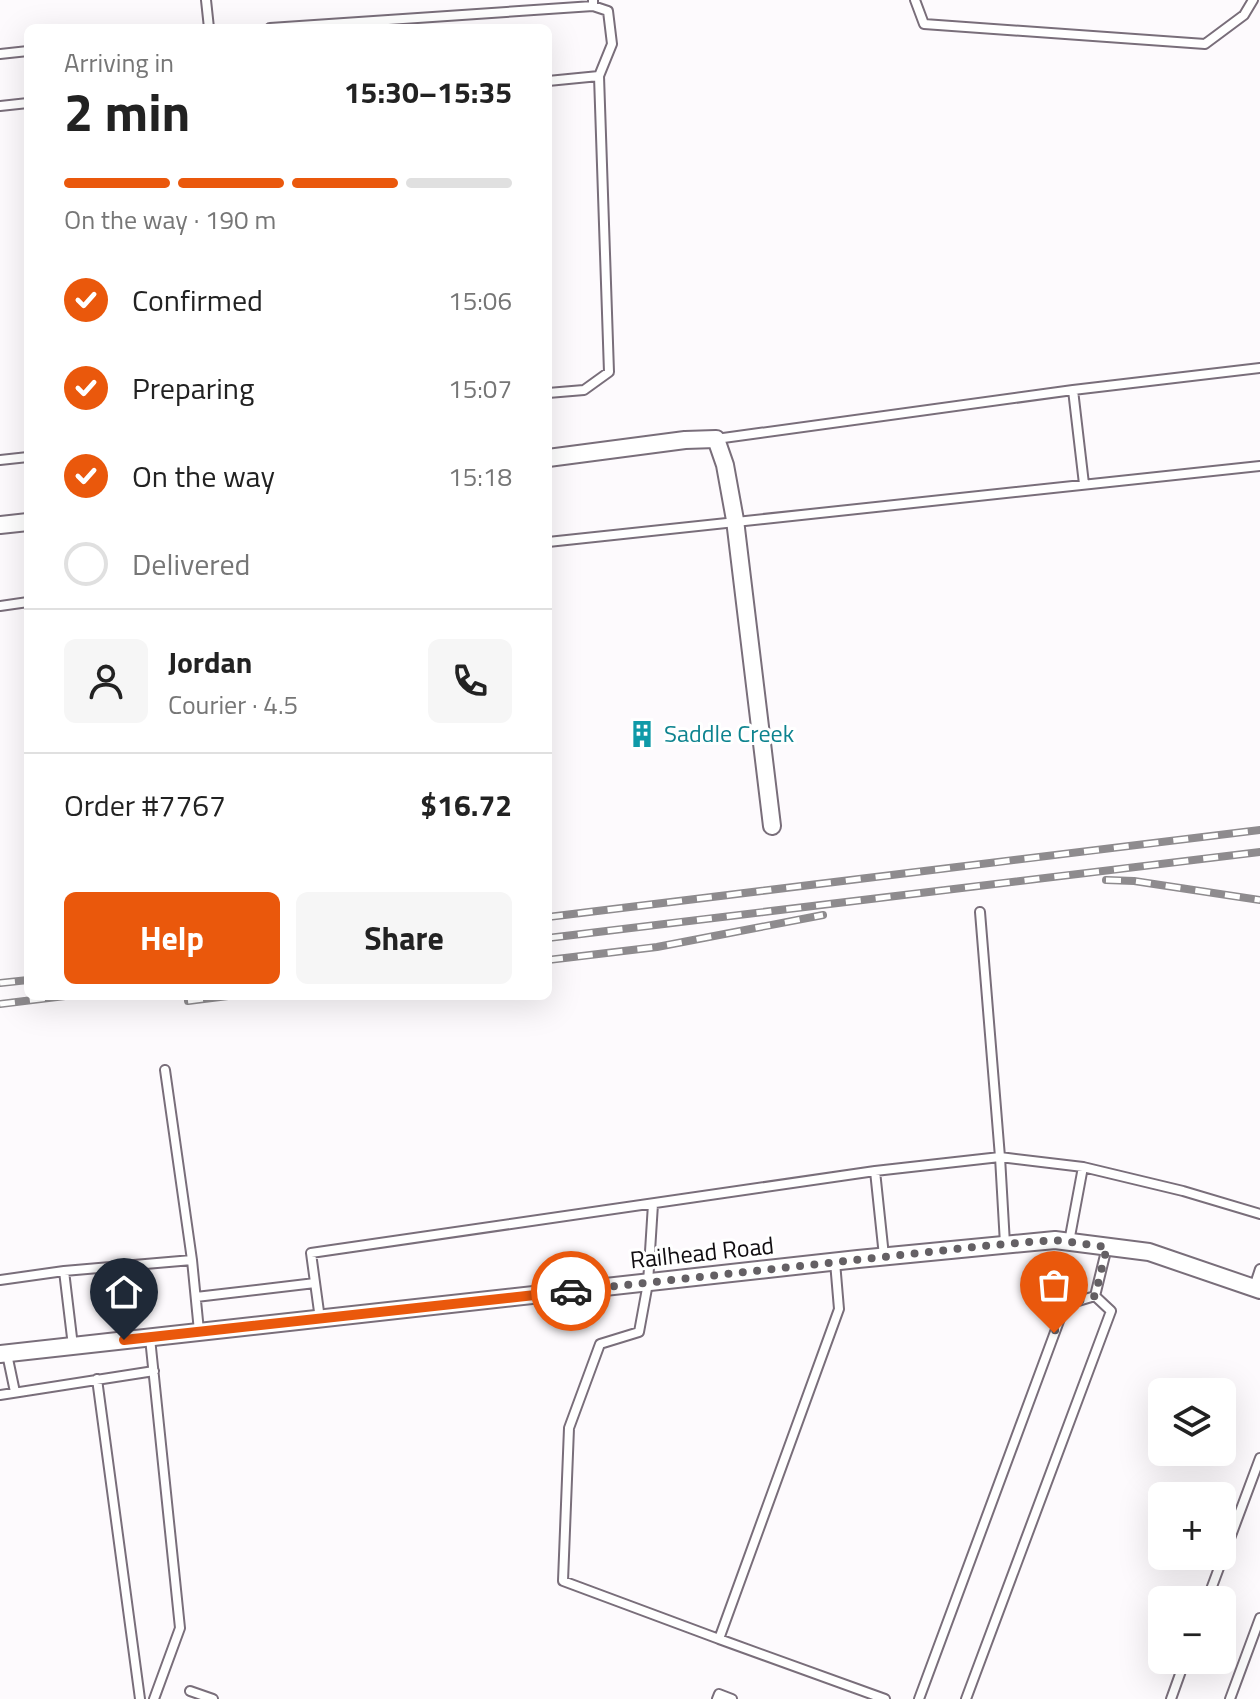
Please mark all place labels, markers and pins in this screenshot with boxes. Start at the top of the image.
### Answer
place label: Saddle Creek [664,715,795,751]
building icon: Saddle Creek [627,719,657,749]
pin [1020,1251,1088,1333]
pin [90,1258,158,1340]

